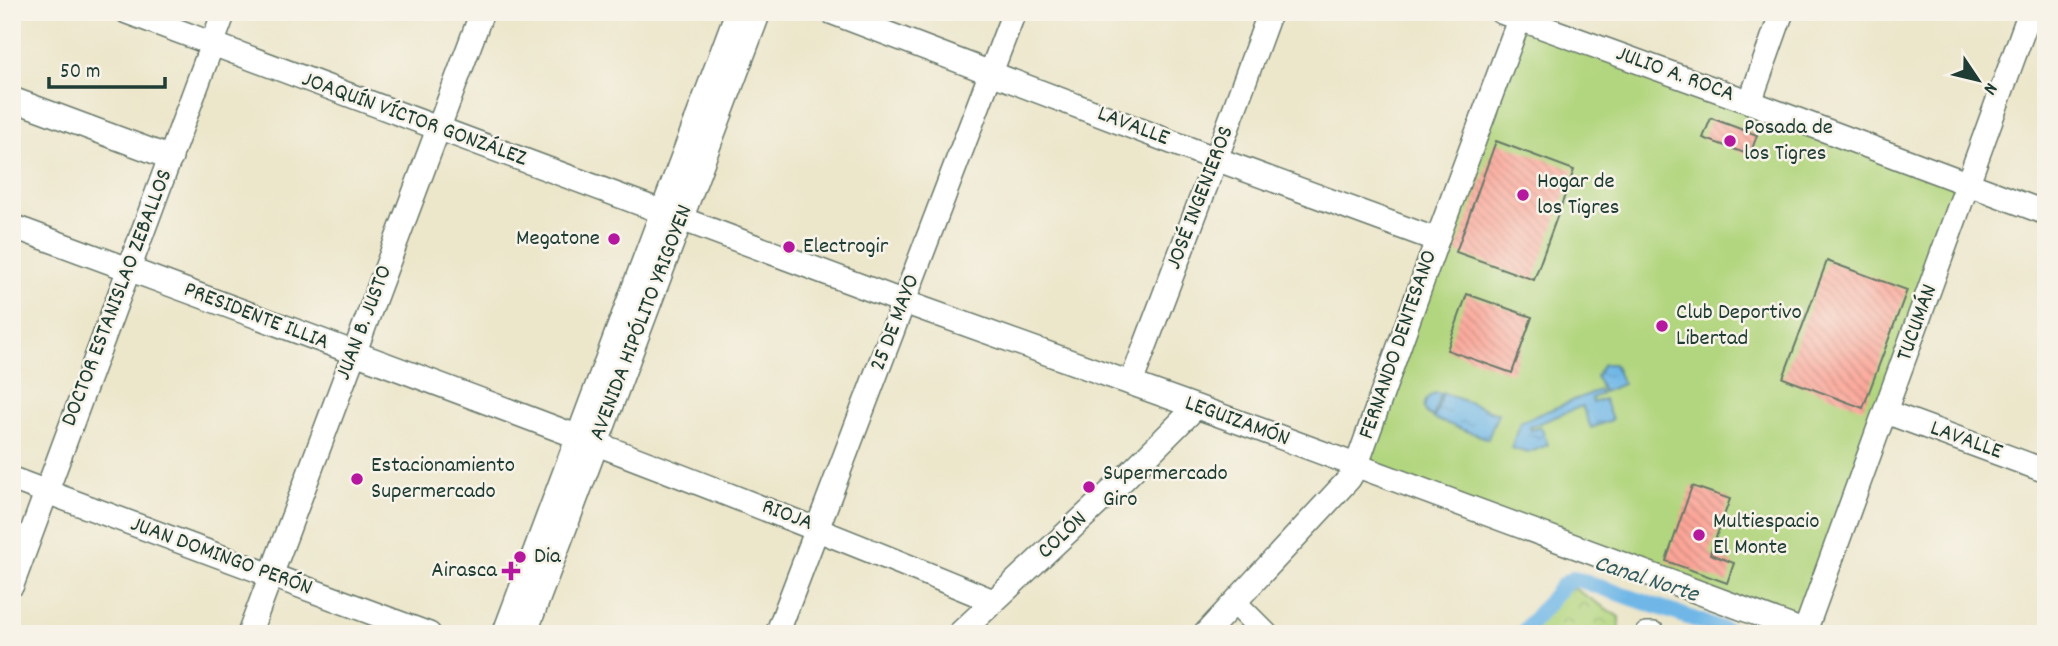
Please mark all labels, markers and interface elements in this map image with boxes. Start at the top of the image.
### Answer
street label: JULIO A. ROCA [1611,38,1739,112]
scale bar [49,46,164,90]
north arrow [1942,46,2012,116]
text: 50 m [60,58,100,88]
street label: JOAQUÍN VÍCTOR GONZÁLEZ [297,64,532,176]
text: N [1975,76,2003,99]
street label: LAVALLE [1092,98,1174,156]
place label: Posada de los Tigres [1744,112,1833,171]
street label: JOSÉ INGENIEROS [1158,121,1244,275]
marker: Posada de los Tigres [1722,133,1738,149]
street label: DOCTOR ESTANISLAO ZEBALLOS [54,165,182,431]
place label: Hogar de los Tigres [1537,166,1619,225]
marker: Hogar de los Tigres [1515,187,1531,203]
street label: AVENIDA HIPÓLITO YRIGOYEN [582,200,702,446]
place label: Megatone [516,223,600,256]
marker: Megatone [606,231,622,247]
place label: Electrogir [803,231,889,264]
marker: Electrogir [781,239,797,255]
street label: FERNANDO DENTESANO [1351,246,1447,444]
street label: JUAN B. JUSTO [328,261,402,385]
street label: 25 DE MAYO [862,270,930,376]
street label: PRESIDENTE ILLIA [178,274,334,360]
street label: TUCUMÁN [1889,280,1947,366]
place label: Club Deportivo Libertad [1676,297,1802,356]
marker: Club Deportivo Libertad [1654,318,1670,334]
street label: LEGUIZAMÓN [1180,388,1294,456]
street label: LAVALLE [1925,413,2007,469]
place label: Estacionamiento Supermercado [371,450,515,509]
place label: Supermercado Giro [1103,458,1228,517]
marker: Estacionamiento Supermercado [349,471,365,487]
marker: Supermercado Giro [1081,479,1097,495]
street label: RIOJA [757,491,817,541]
street label: COLÓN [1031,504,1095,568]
place label: Multiespacio El Monte [1713,506,1819,565]
street label: JUAN DOMINGO PERÓN [125,509,317,605]
marker: Multiespacio El Monte [1691,527,1707,543]
place label: Dia [534,541,562,574]
water label: Canal Norte [1590,547,1704,613]
marker: Dia [512,549,528,565]
place label: Airasca [431,555,498,588]
marker: Airasca [503,563,519,579]

